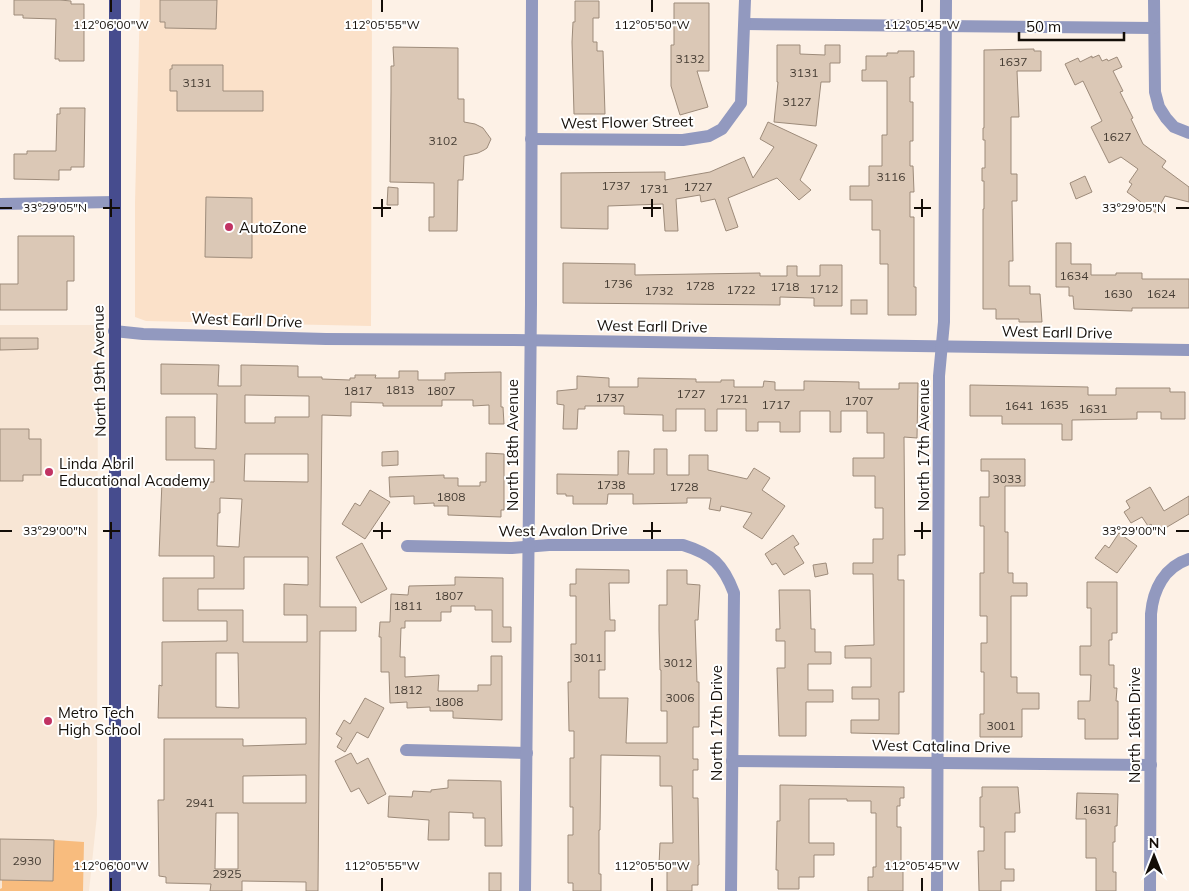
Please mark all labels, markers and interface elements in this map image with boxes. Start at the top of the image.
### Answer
scale bar [1019,10,1124,42]
text: 112°06'00"W [73,17,149,32]
text: 112°05'55"W [344,17,420,32]
text: 112°05'50"W [614,17,690,32]
text: 112°05'45"W [884,17,960,32]
text: 50 m [1026,17,1061,36]
house number: 3132 [676,51,704,66]
house number: 1637 [999,54,1027,69]
house number: 3131 [790,65,818,80]
house number: 3131 [183,75,211,90]
house number: 3127 [783,94,811,109]
street label: West Flower Street [560,111,694,133]
house number: 1627 [1103,129,1131,144]
house number: 3102 [429,133,457,148]
house number: 3116 [877,169,905,184]
house number: 1737 [602,178,630,193]
house number: 1727 [684,179,712,194]
house number: 1731 [640,181,668,196]
text: 33°29'05"N [23,200,87,215]
text: 33°29'05"N [1102,200,1166,215]
place label: AutoZone [239,218,307,237]
marker: AutoZone [223,221,235,233]
house number: 1634 [1060,268,1088,283]
house number: 1736 [604,276,632,291]
house number: 1728 [686,278,714,293]
house number: 1718 [771,279,799,294]
house number: 1712 [810,281,838,296]
house number: 1722 [727,282,755,297]
house number: 1732 [645,283,673,298]
house number: 1630 [1104,286,1132,301]
house number: 1624 [1147,286,1175,301]
street label: North 19th Avenue [88,305,110,437]
street label: West Earll Drive [191,309,303,331]
street label: West Earll Drive [596,316,708,336]
street label: West Earll Drive [1001,322,1113,342]
street label: North 18th Avenue [503,379,522,511]
street label: North 17th Avenue [914,379,933,511]
house number: 1813 [386,382,414,397]
house number: 1817 [344,383,372,398]
house number: 1807 [427,383,455,398]
house number: 1727 [677,386,705,401]
house number: 1737 [596,390,624,405]
house number: 1721 [720,391,748,406]
house number: 1707 [845,393,873,408]
house number: 1717 [762,397,790,412]
house number: 1635 [1040,397,1068,412]
house number: 1641 [1005,398,1033,413]
house number: 1631 [1079,401,1107,416]
place label: Linda Abril Educational Academy [59,454,210,490]
marker: Linda Abril Educational Academy [43,466,55,478]
house number: 3033 [993,471,1021,486]
house number: 1738 [597,477,625,492]
house number: 1728 [670,479,698,494]
house number: 1808 [437,489,465,504]
street label: West Avalon Drive [498,519,628,541]
text: 33°29'00"N [23,523,87,538]
text: 33°29'00"N [1102,523,1166,538]
house number: 1807 [435,588,463,603]
house number: 1811 [394,598,422,613]
house number: 3011 [574,650,602,665]
house number: 3012 [664,655,692,670]
street label: North 17th Drive [707,665,726,781]
street label: North 16th Drive [1125,667,1144,783]
house number: 1812 [394,682,422,697]
house number: 3006 [666,690,694,705]
house number: 1808 [435,694,463,709]
place label: Metro Tech High School [58,703,141,739]
marker: Metro Tech High School [42,715,54,727]
house number: 3001 [987,718,1015,733]
street label: West Catalina Drive [871,735,1011,757]
house number: 2941 [186,795,214,810]
house number: 1631 [1083,802,1111,817]
north arrow [1129,831,1179,881]
text: N [1149,834,1159,852]
house number: 2930 [13,853,41,868]
text: 112°06'00"W [73,858,149,873]
text: 112°05'55"W [344,858,420,873]
text: 112°05'50"W [614,858,690,873]
text: 112°05'45"W [884,858,960,873]
house number: 2925 [213,866,241,881]

